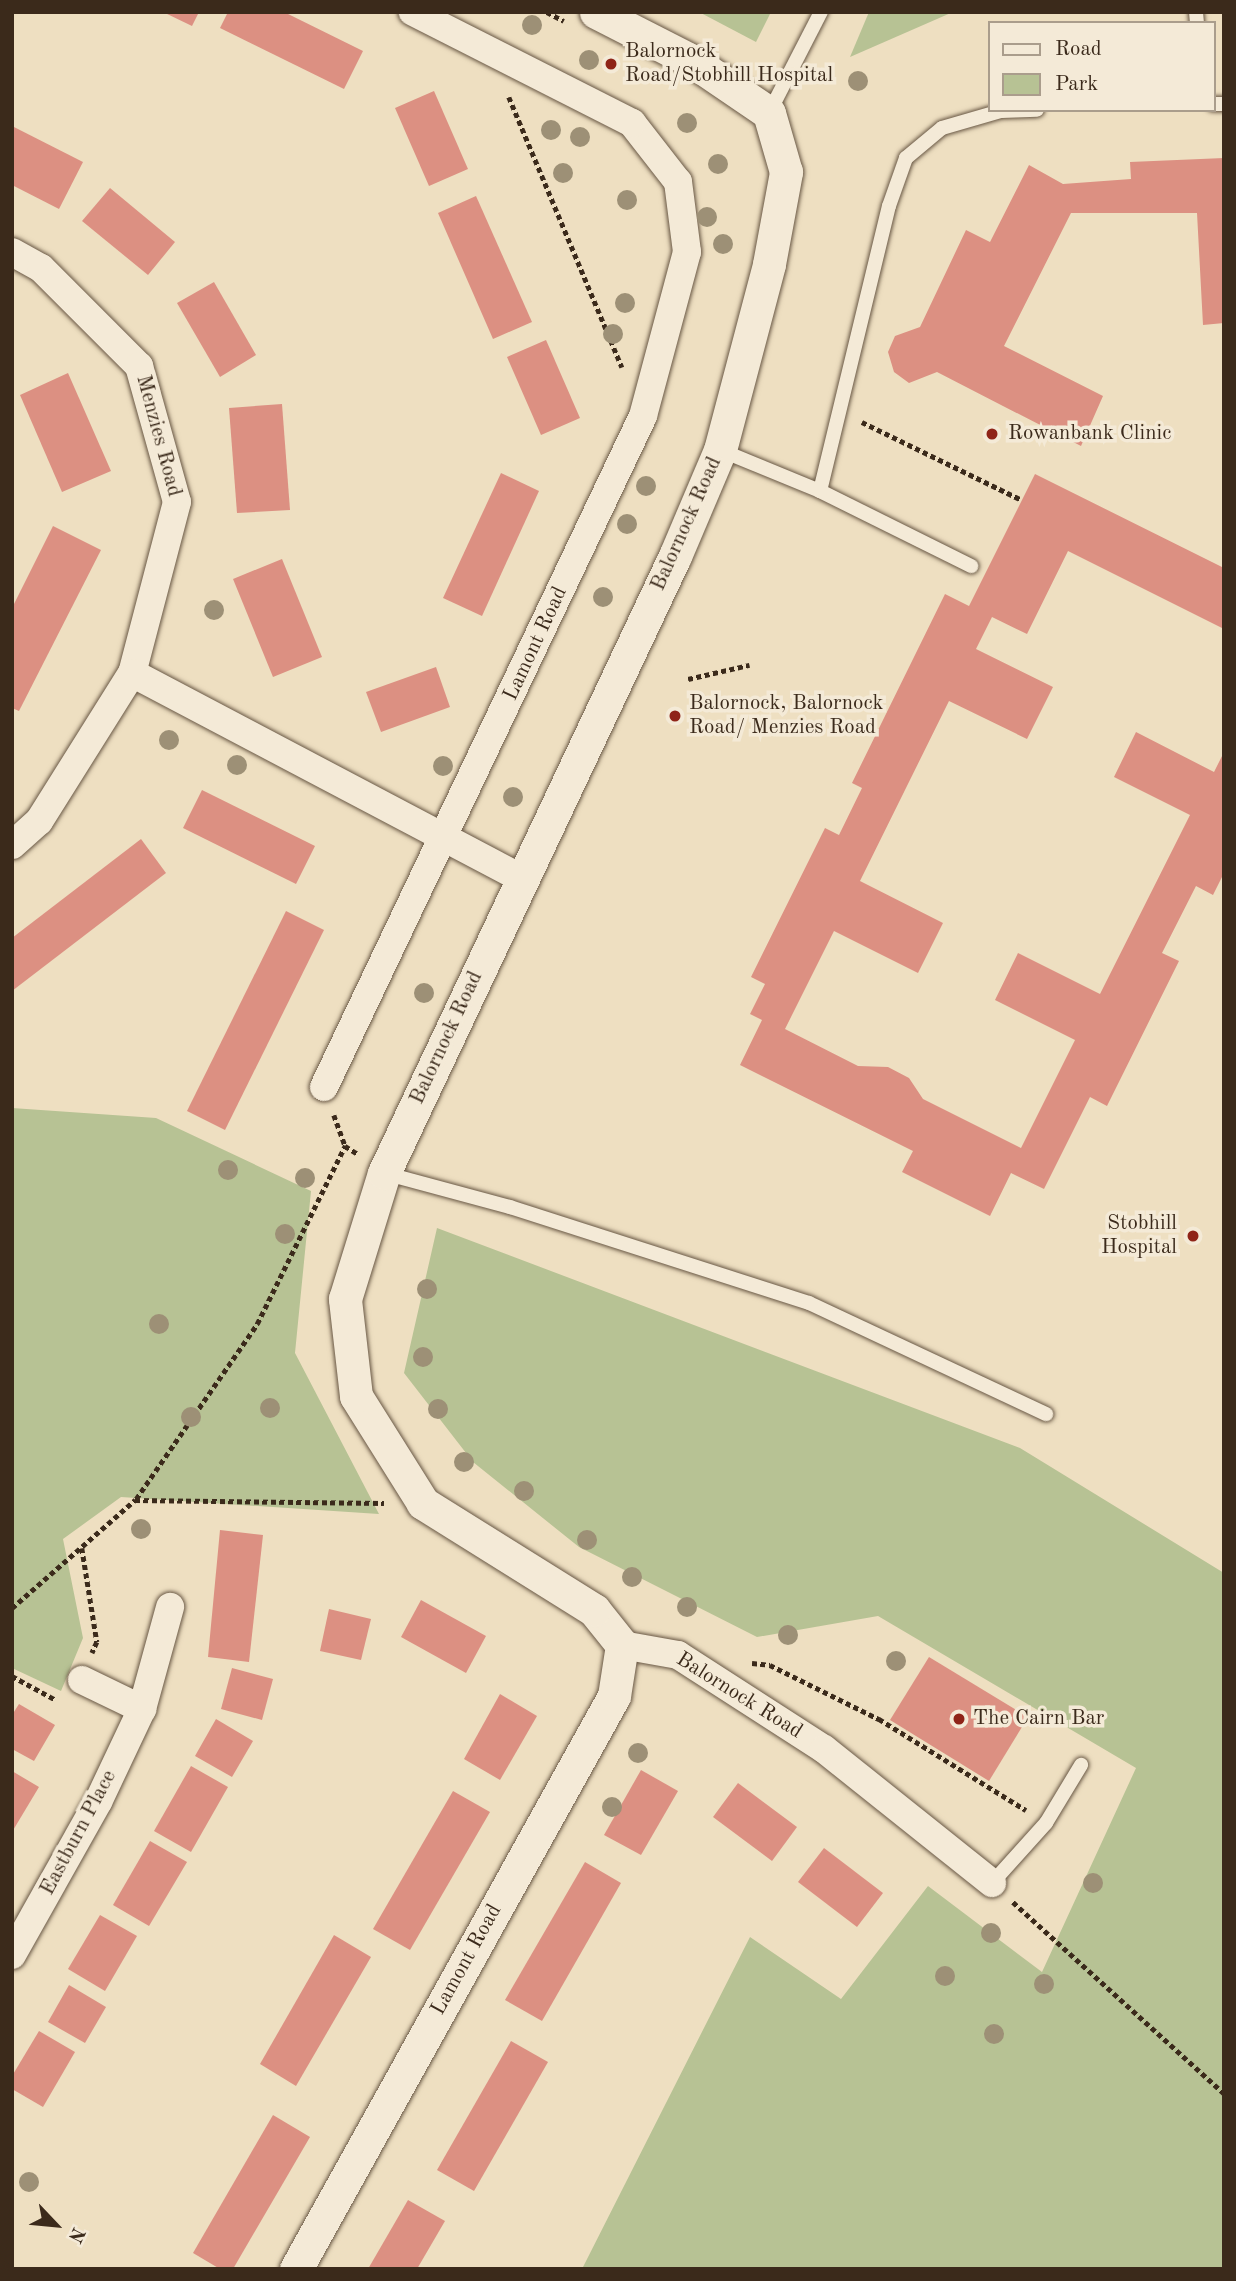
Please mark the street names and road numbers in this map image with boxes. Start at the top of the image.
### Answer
street label: Menzies Road [130,372,186,500]
street label: Balornock Road [646,453,728,595]
street label: Lamont Road [499,583,573,705]
street label: Balornock Road [405,967,489,1109]
street label: Balornock Road [671,1647,807,1745]
street label: Eastburn Place [35,1766,123,1900]
street label: Lamont Road [426,1900,508,2020]

